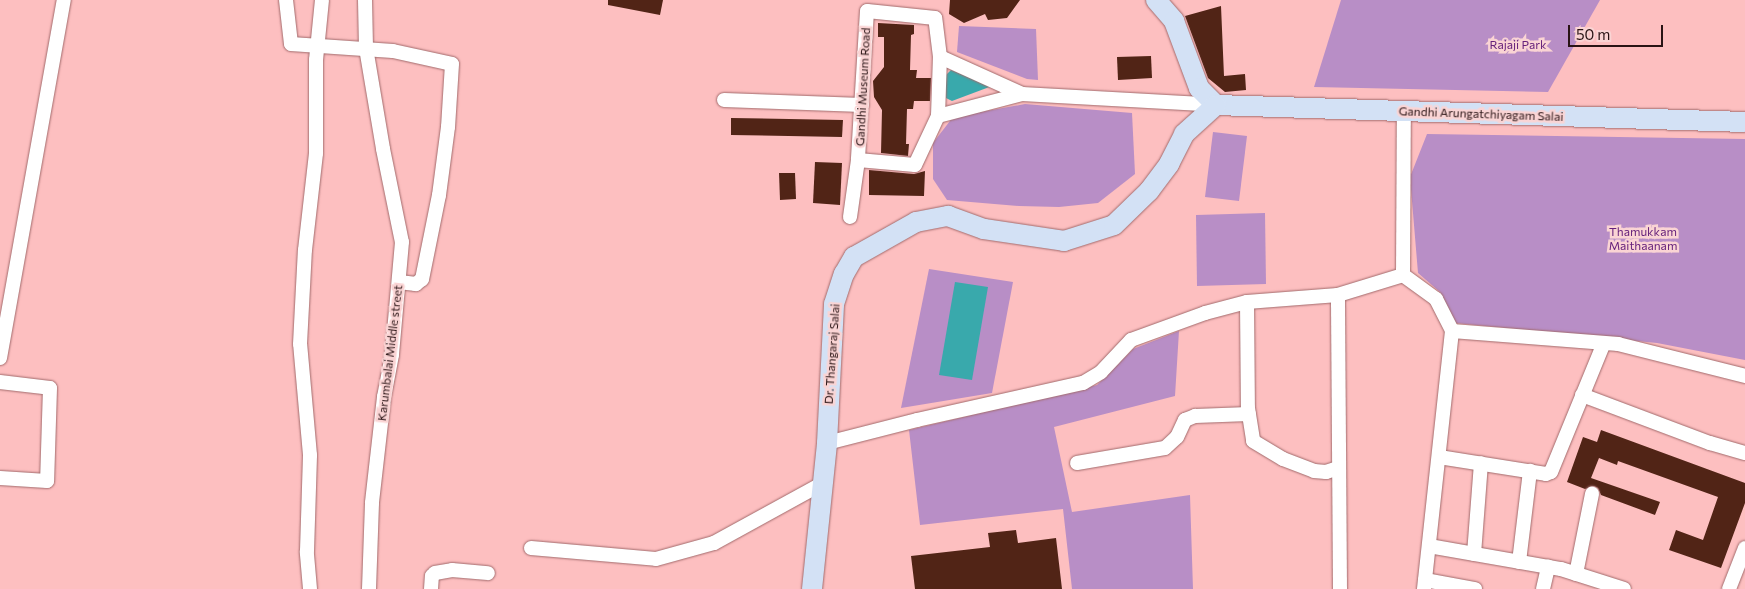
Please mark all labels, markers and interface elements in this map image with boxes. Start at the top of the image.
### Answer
scale bar [1570,15,1665,47]
text: 50 m [1576,25,1610,43]
street label: Gandhi Museum Road [853,27,873,147]
park label: Rajaji Park [1489,38,1547,52]
street label: Gandhi Arungatchiyagam Salai [1398,104,1564,124]
park label: Thamukkam Maithaanam [1609,225,1677,253]
street label: Karumbalai Middle street [375,284,405,422]
street label: Dr. Thangaraj Salai [821,303,843,405]

